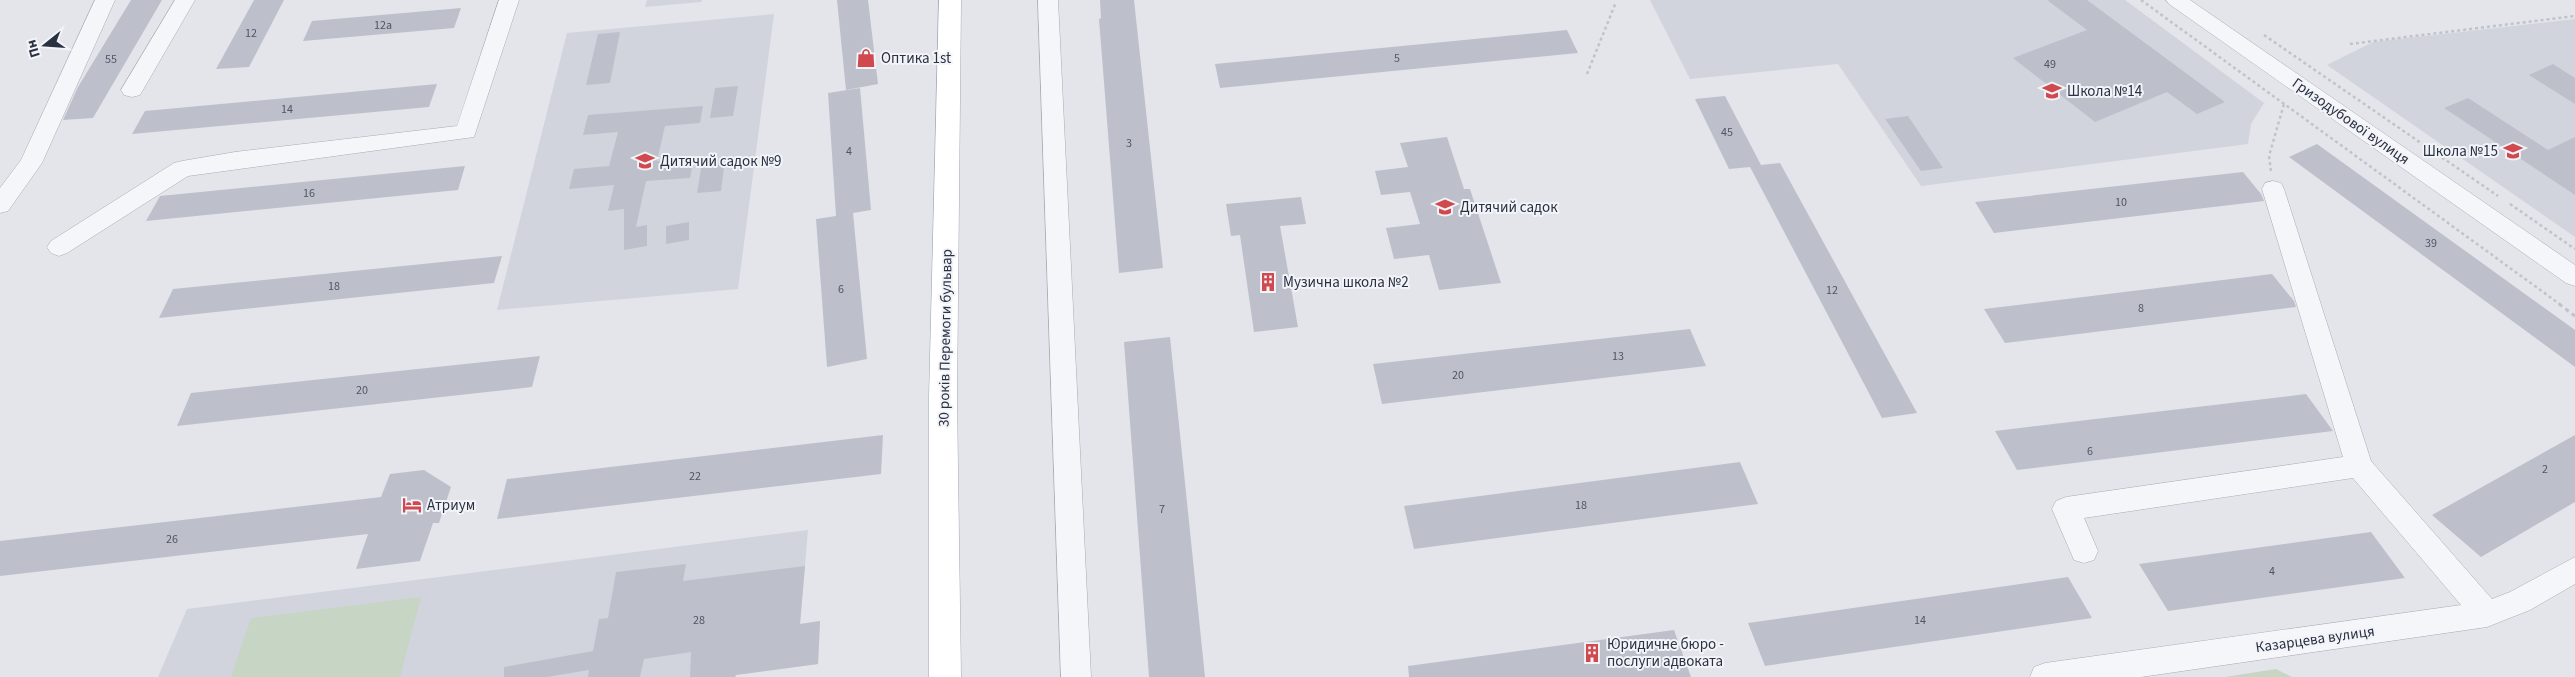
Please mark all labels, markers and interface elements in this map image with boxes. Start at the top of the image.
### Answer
house number: 12а [374,17,392,34]
north arrow [20,20,70,70]
house number: 12 [245,25,257,42]
text: Пн [21,37,46,60]
shop icon: Оптика 1st [855,47,877,69]
place label: Оптика 1st [881,48,951,69]
house number: 5 [1394,50,1400,67]
house number: 55 [105,51,117,68]
house number: 49 [2044,56,2056,73]
street label: Гризодубової вулиця [2288,73,2414,170]
school or university icon: Школа №14 [2041,80,2063,102]
place label: Школа №14 [2067,81,2143,102]
house number: 14 [281,101,293,118]
house number: 45 [1721,124,1733,141]
house number: 3 [1126,135,1132,152]
school or university icon: Школа №15 [2502,140,2524,162]
place label: Школа №15 [2423,141,2498,162]
house number: 4 [846,143,852,160]
school or university icon: Дитячий садок №9 [634,150,656,172]
place label: Дитячий садок №9 [660,151,782,172]
house number: 16 [303,185,315,202]
house number: 10 [2115,194,2127,211]
school or university icon: Дитячий садок [1434,196,1456,218]
place label: Дитячий садок [1460,197,1558,218]
house number: 39 [2425,235,2437,252]
street label: 30 років Перемоги бульвар [933,249,958,427]
building icon: Музична школа №2 [1257,271,1279,293]
place label: Музична школа №2 [1283,272,1409,293]
house number: 18 [328,278,340,295]
house number: 6 [838,281,844,298]
house number: 12 [1826,282,1838,299]
house number: 8 [2138,300,2144,317]
house number: 13 [1612,348,1624,365]
house number: 20 [1452,367,1464,384]
house number: 20 [356,382,368,399]
house number: 6 [2087,443,2093,460]
house number: 2 [2542,461,2548,478]
house number: 22 [689,468,701,485]
hotel icon: Атриум [401,494,423,516]
place label: Атриум [427,495,475,516]
house number: 18 [1575,497,1587,514]
house number: 7 [1159,501,1165,518]
house number: 26 [166,531,178,548]
house number: 4 [2269,563,2275,580]
house number: 28 [693,612,705,629]
house number: 14 [1914,612,1926,629]
street label: Казарцева вулиця [2254,621,2376,658]
place label: Юридичне бюро - послуги адвоката [1607,634,1724,672]
building icon: Юридичне бюро - послуги адвоката [1581,642,1603,664]

